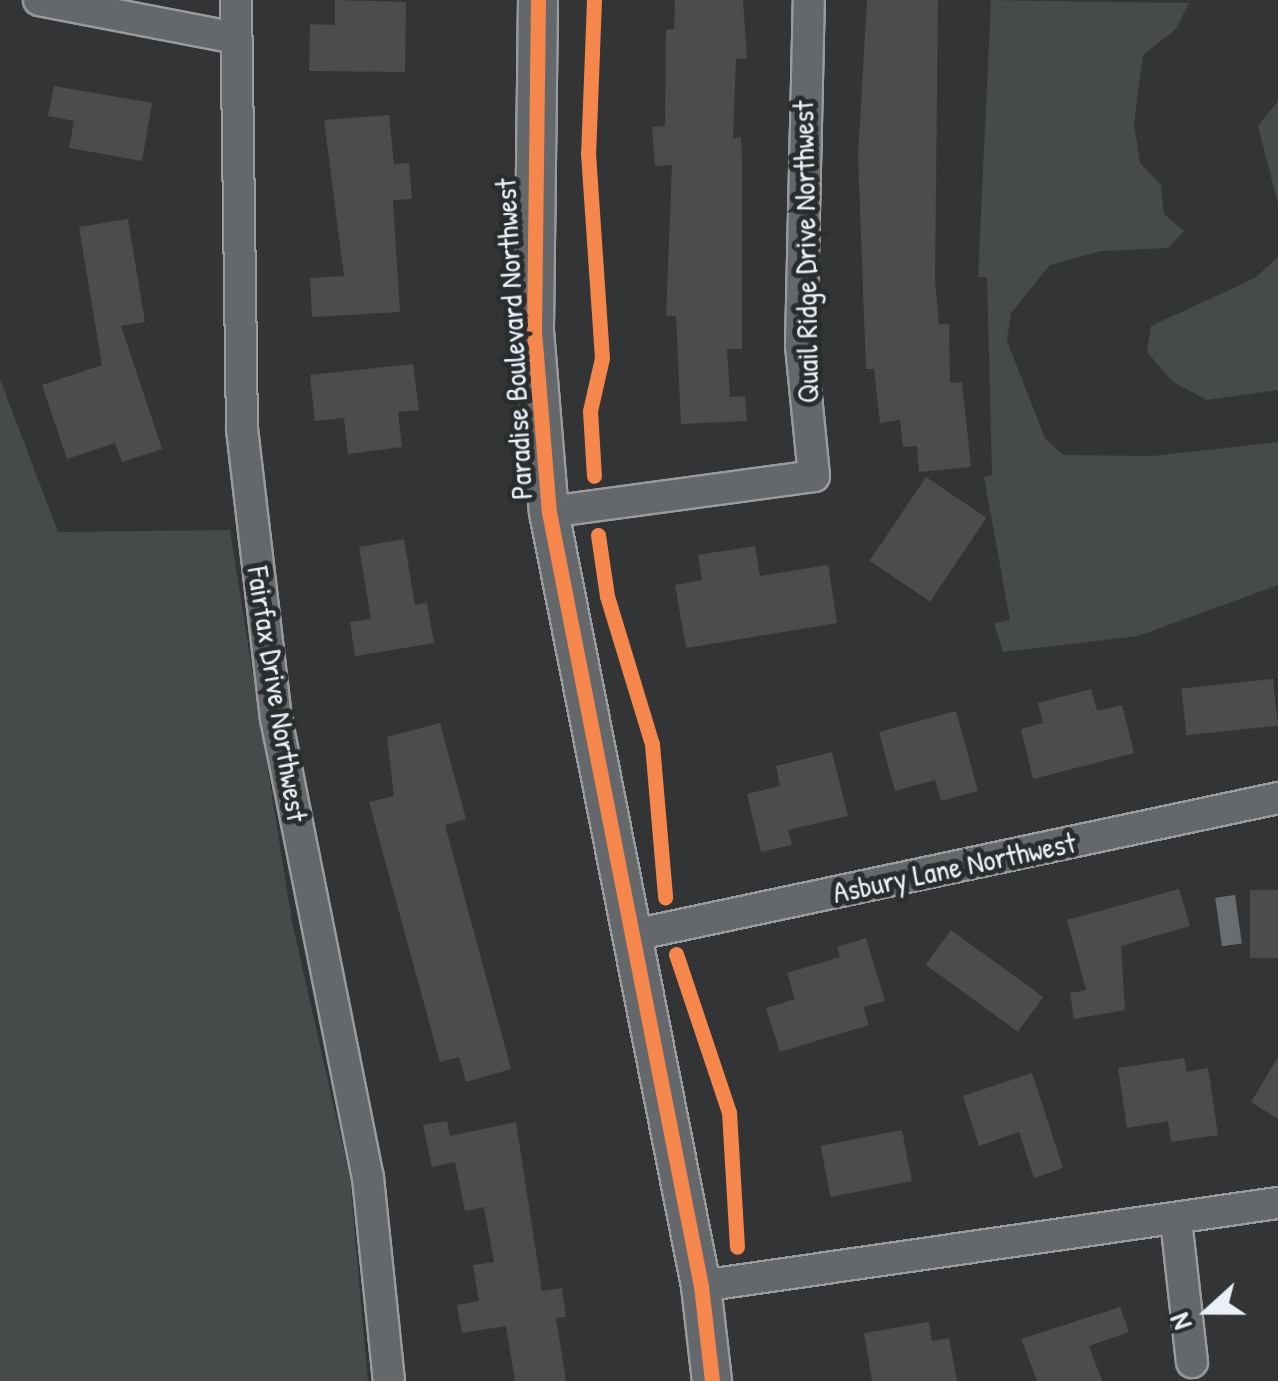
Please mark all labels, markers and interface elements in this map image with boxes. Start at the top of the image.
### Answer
street label: Quail Ridge Drive Northwest [784,100,826,404]
street label: Paradise Boulevard Northwest [487,177,539,501]
street label: Fairfax Drive Northwest [240,564,316,824]
street label: Asbury Lane Northwest [829,824,1079,910]
north arrow [1158,1261,1258,1361]
text: N [1160,1308,1200,1336]

